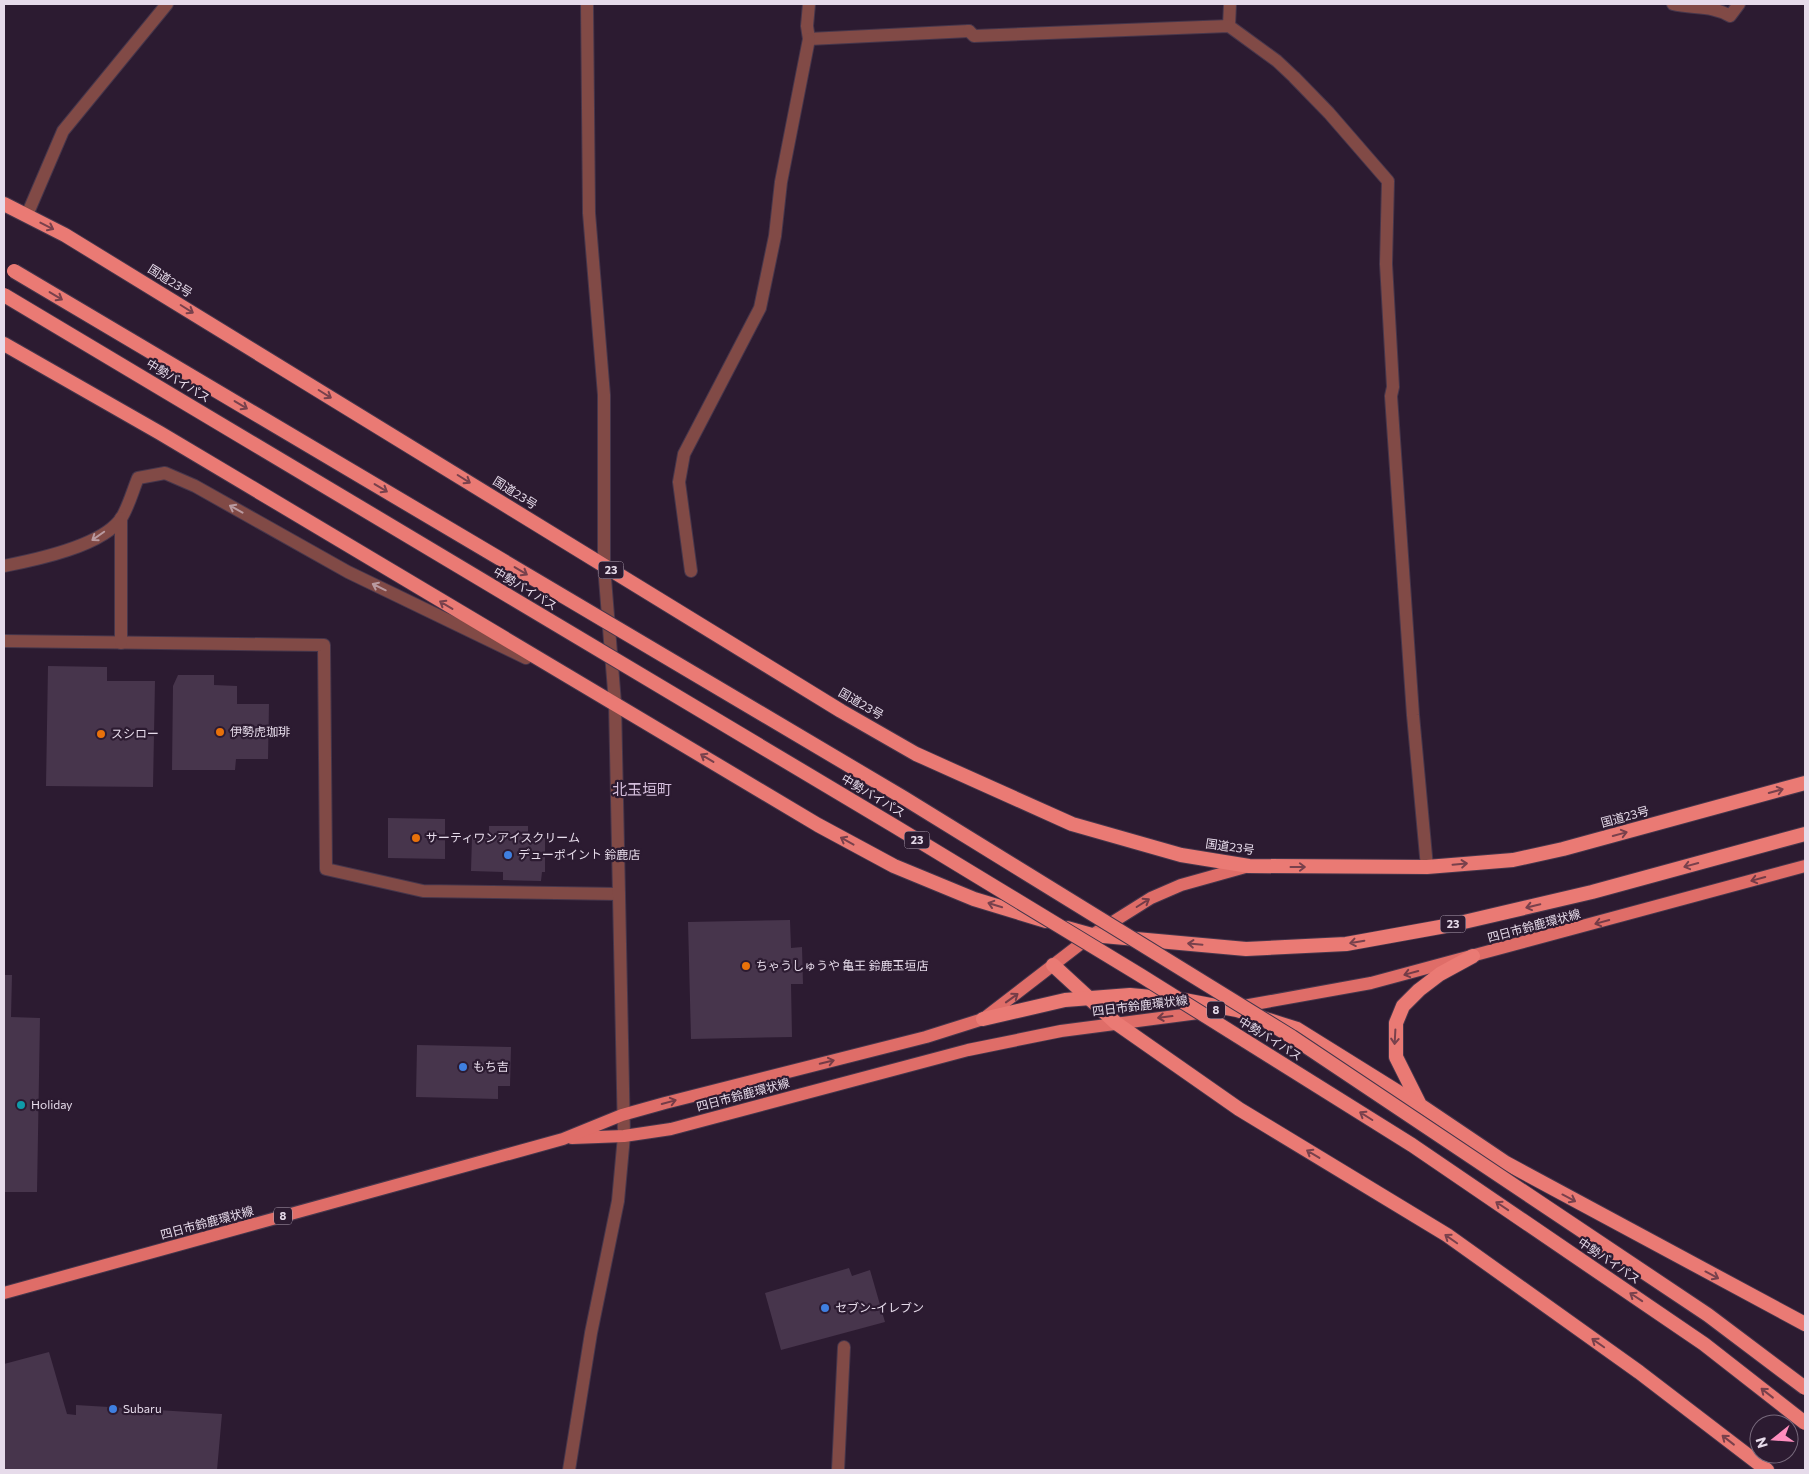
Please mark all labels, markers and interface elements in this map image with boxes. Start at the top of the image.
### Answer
one-way arrow [39,222,54,231]
street label: 国道23号 [146,261,195,299]
one-way arrow [48,291,62,301]
one-way arrow [179,305,193,315]
street label: 中勢バイパス [144,356,213,405]
one-way arrow [318,389,332,400]
one-way arrow [233,401,247,411]
street label: 国道23号 [491,473,540,511]
one-way arrow [456,475,470,485]
one-way arrow [373,483,387,493]
one-way arrow [229,504,244,513]
one-way arrow [91,531,105,541]
road number: 23 [598,562,624,578]
street label: 中勢バイパス [491,564,560,613]
one-way arrow [513,566,527,576]
one-way arrow [371,582,386,592]
one-way arrow [440,599,454,609]
street label: 国道23号 [837,685,886,722]
place label: 伊勢虎珈琲 [230,724,290,738]
place label: スシロー [111,726,159,740]
marker: 伊勢虎珈琲 [214,726,226,738]
marker: スシロー [95,728,107,740]
one-way arrow [700,752,714,762]
street label: 中勢バイパス [839,771,908,820]
district label: 北玉垣町 [612,780,672,798]
one-way arrow [1768,786,1784,796]
street label: 国道23号 [1599,803,1650,829]
one-way arrow [1611,829,1627,838]
place label: サーティワンアイスクリーム [426,830,580,844]
marker: サーティワンアイスクリーム [410,832,422,844]
road number: 23 [904,832,930,848]
one-way arrow [840,835,854,845]
street label: 国道23号 [1205,836,1256,856]
place label: デューポイント 鈴鹿店 [518,847,640,861]
marker: デューポイント 鈴鹿店 [502,849,514,861]
one-way arrow [1452,859,1468,869]
one-way arrow [1683,861,1699,870]
one-way arrow [1290,862,1306,872]
one-way arrow [1751,874,1767,884]
one-way arrow [1136,898,1150,908]
one-way arrow [988,900,1004,910]
one-way arrow [1526,902,1542,911]
street label: 四日市鈴鹿環状線 [1486,906,1582,944]
road number: 23 [1440,916,1466,932]
one-way arrow [1594,917,1610,927]
one-way arrow [1350,937,1366,947]
one-way arrow [1187,940,1203,949]
place label: ちゃうしゅうや 亀王 鈴鹿玉垣店 [756,958,929,972]
marker: ちゃうしゅうや 亀王 鈴鹿玉垣店 [740,960,752,972]
one-way arrow [1403,969,1419,978]
street label: 四日市鈴鹿環状線 [1091,992,1188,1018]
one-way arrow [1005,993,1019,1003]
road number: 8 [1207,1002,1225,1018]
one-way arrow [1157,1012,1173,1022]
street label: 中勢バイパス [1236,1013,1305,1063]
one-way arrow [1390,1028,1400,1045]
one-way arrow [818,1057,834,1066]
place label: もち吉 [473,1059,509,1073]
marker: もち吉 [457,1061,469,1073]
street label: 四日市鈴鹿環状線 [695,1075,791,1113]
one-way arrow [661,1096,677,1106]
place label: Holiday [31,1097,73,1111]
marker: Holiday [15,1099,27,1111]
one-way arrow [1359,1111,1373,1121]
one-way arrow [1306,1149,1320,1159]
one-way arrow [1562,1193,1577,1203]
one-way arrow [1495,1201,1509,1211]
street label: 四日市鈴鹿環状線 [159,1203,255,1241]
road number: 8 [274,1208,292,1224]
one-way arrow [1444,1234,1458,1244]
street label: 中勢バイパス [1576,1234,1643,1286]
one-way arrow [1705,1270,1720,1280]
one-way arrow [1629,1292,1643,1302]
place label: セブン-イレブン [835,1300,924,1314]
marker: セブン-イレブン [819,1302,831,1314]
one-way arrow [1591,1338,1605,1348]
one-way arrow [1761,1388,1774,1399]
place label: Subaru [123,1401,162,1415]
marker: Subaru [107,1403,119,1415]
north arrow [1749,1414,1799,1464]
one-way arrow [1722,1435,1735,1446]
text: N [1751,1435,1771,1450]

